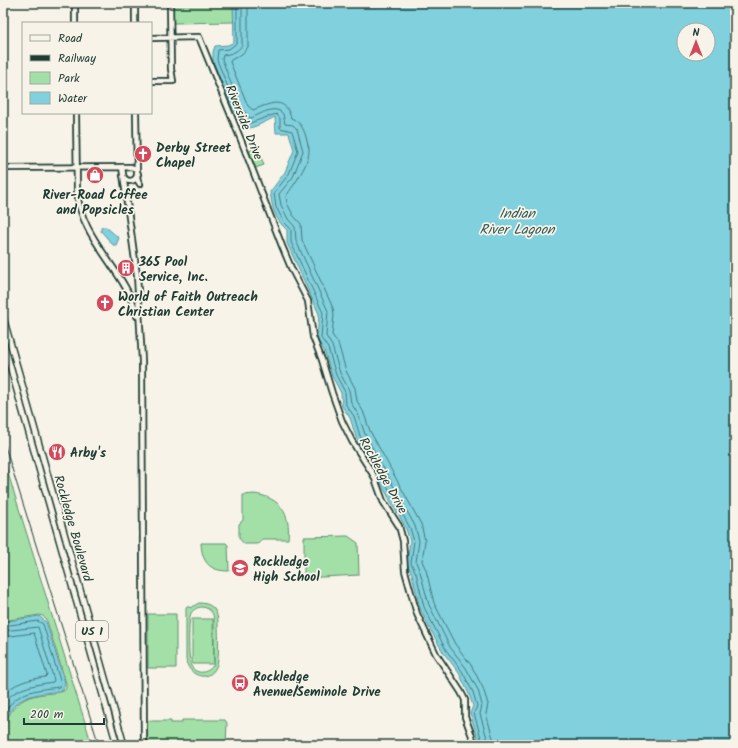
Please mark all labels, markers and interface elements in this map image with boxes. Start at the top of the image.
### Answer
legend [22,22,152,114]
north arrow [676,22,716,62]
text: N [693,24,700,42]
text: Road [58,29,83,48]
text: Railway [58,49,96,68]
text: Park [58,69,80,88]
street label: Riverside Drive [219,82,268,164]
text: Water [58,89,88,108]
place label: Derby Street Chapel [156,138,231,174]
church icon: Derby Street Chapel [133,144,153,164]
shop icon: River-Road Coffee and Popsicles [85,165,105,185]
place label: River-Road Coffee and Popsicles [43,185,148,221]
water label: Indian River Lagoon [480,203,556,241]
place label: 365 Pool Service, Inc. [138,252,208,288]
building icon: 365 Pool Service, Inc. [116,258,136,278]
place label: World of Faith Outreach Christian Center [118,287,258,323]
church icon: World of Faith Outreach Christian Center [95,293,115,313]
street label: Rockledge Drive [353,433,413,518]
restaurant icon: Arby's [47,442,67,462]
place label: Arby's [70,443,106,464]
street label: Rockledge Boulevard [47,473,98,585]
place label: Rockledge High School [253,552,320,588]
school or university icon: Rockledge High School [230,558,250,578]
road number: US 1 [76,621,108,641]
place label: Rockledge Avenue/Seminole Drive [253,667,381,703]
bus stop icon: Rockledge Avenue/Seminole Drive [230,673,250,693]
scale bar [24,700,104,726]
text: 200 m [30,705,64,724]

